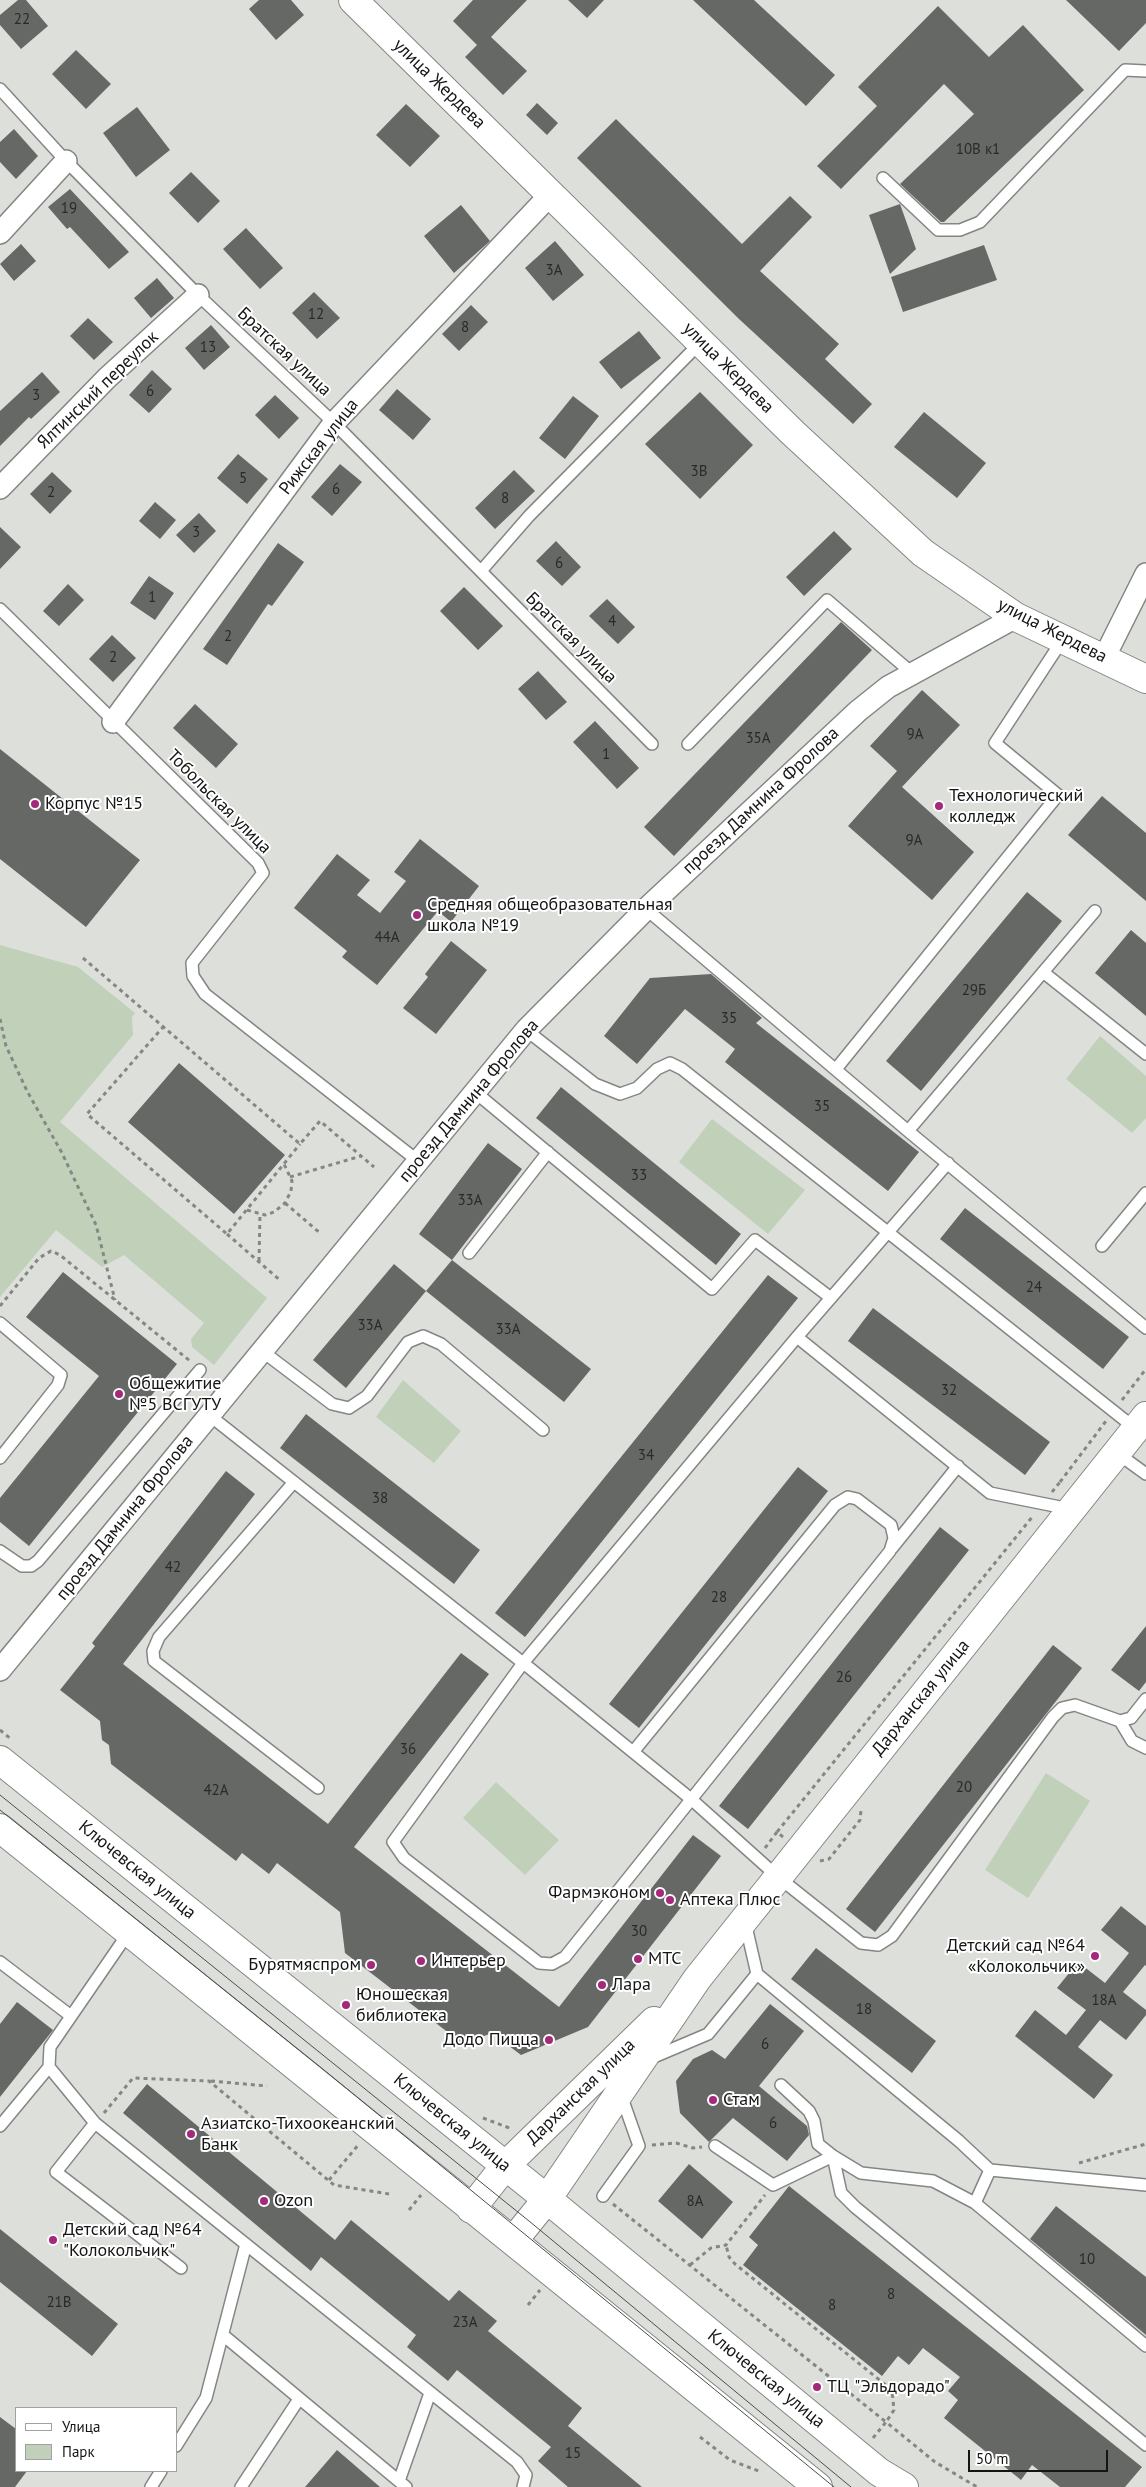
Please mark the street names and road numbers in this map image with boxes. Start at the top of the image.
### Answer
street label: улица Жердева [388,35,490,133]
street label: Братская улица [233,303,335,401]
street label: улица Жердева [678,318,778,418]
street label: Ялтинский переулок [33,327,163,453]
street label: Рижская улица [275,395,363,499]
street label: Братская улица [521,588,621,688]
street label: улица Жердева [994,594,1110,668]
street label: проезд Дамнина Фролова [678,723,844,879]
street label: Тобольская улица [162,745,276,859]
street label: проезд Дамнина Фролова [394,1015,544,1187]
street label: проезд Дамнина Фролова [52,1431,198,1605]
street label: Дарханская улица [868,1636,974,1760]
street label: Ключевская улица [74,1816,200,1924]
street label: Дарханская улица [522,2035,640,2149]
street label: Ключевская улица [389,2069,515,2177]
street label: Ключевская улица [703,2325,829,2433]

